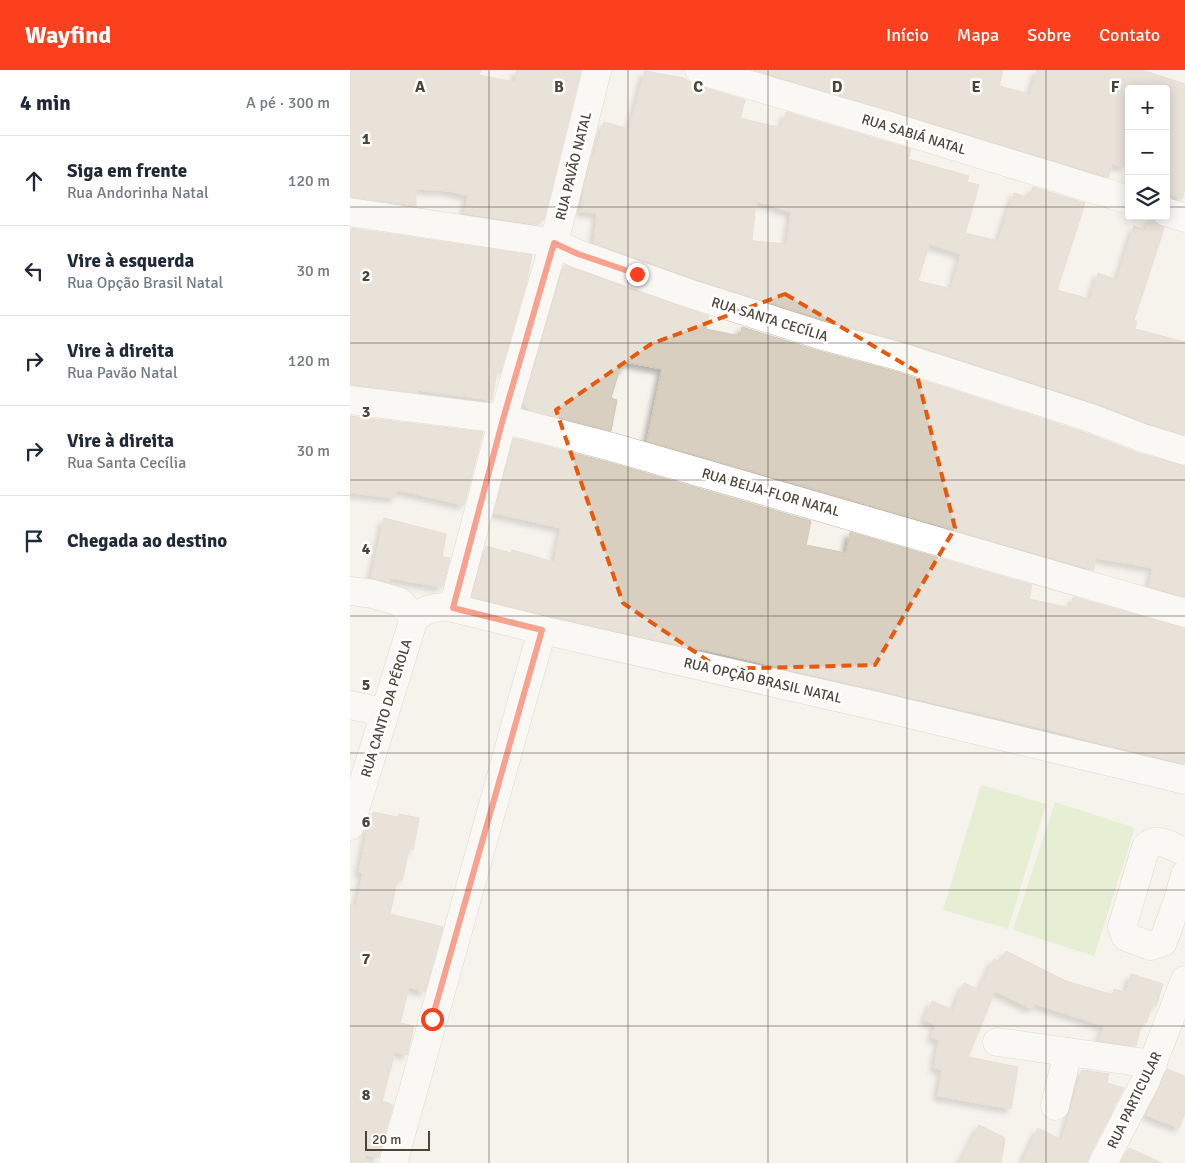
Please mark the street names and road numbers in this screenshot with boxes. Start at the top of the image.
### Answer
street label: RUA PAVÃO NATAL [552,110,595,222]
street label: RUA SABIÁ NATAL [859,110,968,158]
street label: RUA SANTA CECÍLIA [709,294,831,345]
street label: RUA BEIJA-FLOR NATAL [700,465,842,520]
street label: RUA CANTO DA PÉROLA [357,636,416,779]
street label: RUA OPÇÃO BRASIL NATAL [682,654,844,707]
street label: RUA PARTICULAR [1104,1049,1165,1151]

